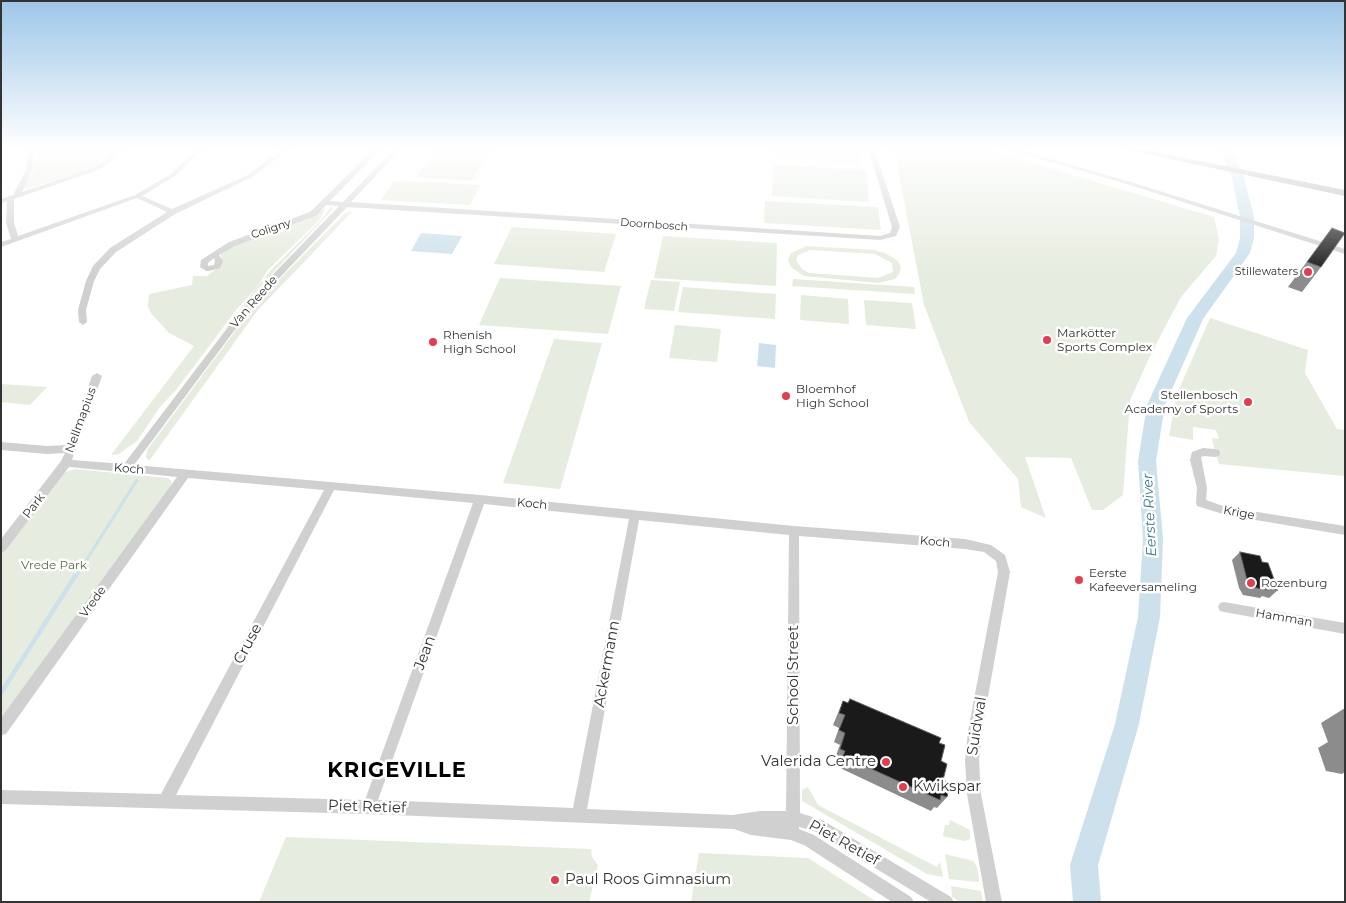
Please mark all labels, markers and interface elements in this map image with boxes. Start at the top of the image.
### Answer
street label: Coligny [249,216,293,242]
street label: Doornbosch [620,216,688,234]
place label: Stillewaters [1235,265,1298,279]
marker: Stillewaters [1302,266,1314,278]
street label: Van Reede [227,273,281,331]
place label: Markötter Sports Complex [1057,326,1152,354]
place label: Rhenish High School [443,328,516,356]
marker: Markötter Sports Complex [1041,334,1053,346]
marker: Rhenish High School [427,336,439,348]
place label: Bloemhof High School [796,382,869,410]
street label: Nellmapius [63,385,99,455]
place label: Stellenbosch Academy of Sports [1125,388,1238,416]
marker: Bloemhof High School [780,390,792,402]
marker: Stellenbosch Academy of Sports [1242,396,1254,408]
street label: Koch [113,460,145,478]
water label: Eerste River [1139,473,1161,557]
street label: Park [20,491,48,521]
street label: Koch [516,495,548,513]
street label: Krige [1222,503,1256,523]
street label: Koch [919,533,951,551]
park label: Vrede Park [21,558,87,572]
place label: Eerste Kafeeversameling [1089,566,1197,594]
marker: Eerste Kafeeversameling [1073,574,1085,586]
place label: Rozenburg [1261,576,1328,590]
marker: Rozenburg [1245,577,1257,589]
street label: Vrede [77,584,109,620]
street label: Hamman [1254,606,1314,630]
street label: Ackermann [591,619,623,709]
street label: Cruse [230,621,266,667]
street label: School Street [785,625,803,725]
street label: Jean [410,633,440,673]
street label: Suidwal [963,695,991,757]
place label: Valerida Centre [761,753,876,771]
marker: Valerida Centre [880,756,892,768]
district label: KRIGEVILLE [326,758,468,784]
place label: Kwikspar [913,778,981,796]
marker: Kwikspar [897,781,909,793]
street label: Piet Retief [328,797,406,817]
street label: Piet Retief [806,816,882,870]
place label: Paul Roos Gimnasium [565,871,731,889]
marker: Paul Roos Gimnasium [549,874,561,886]

